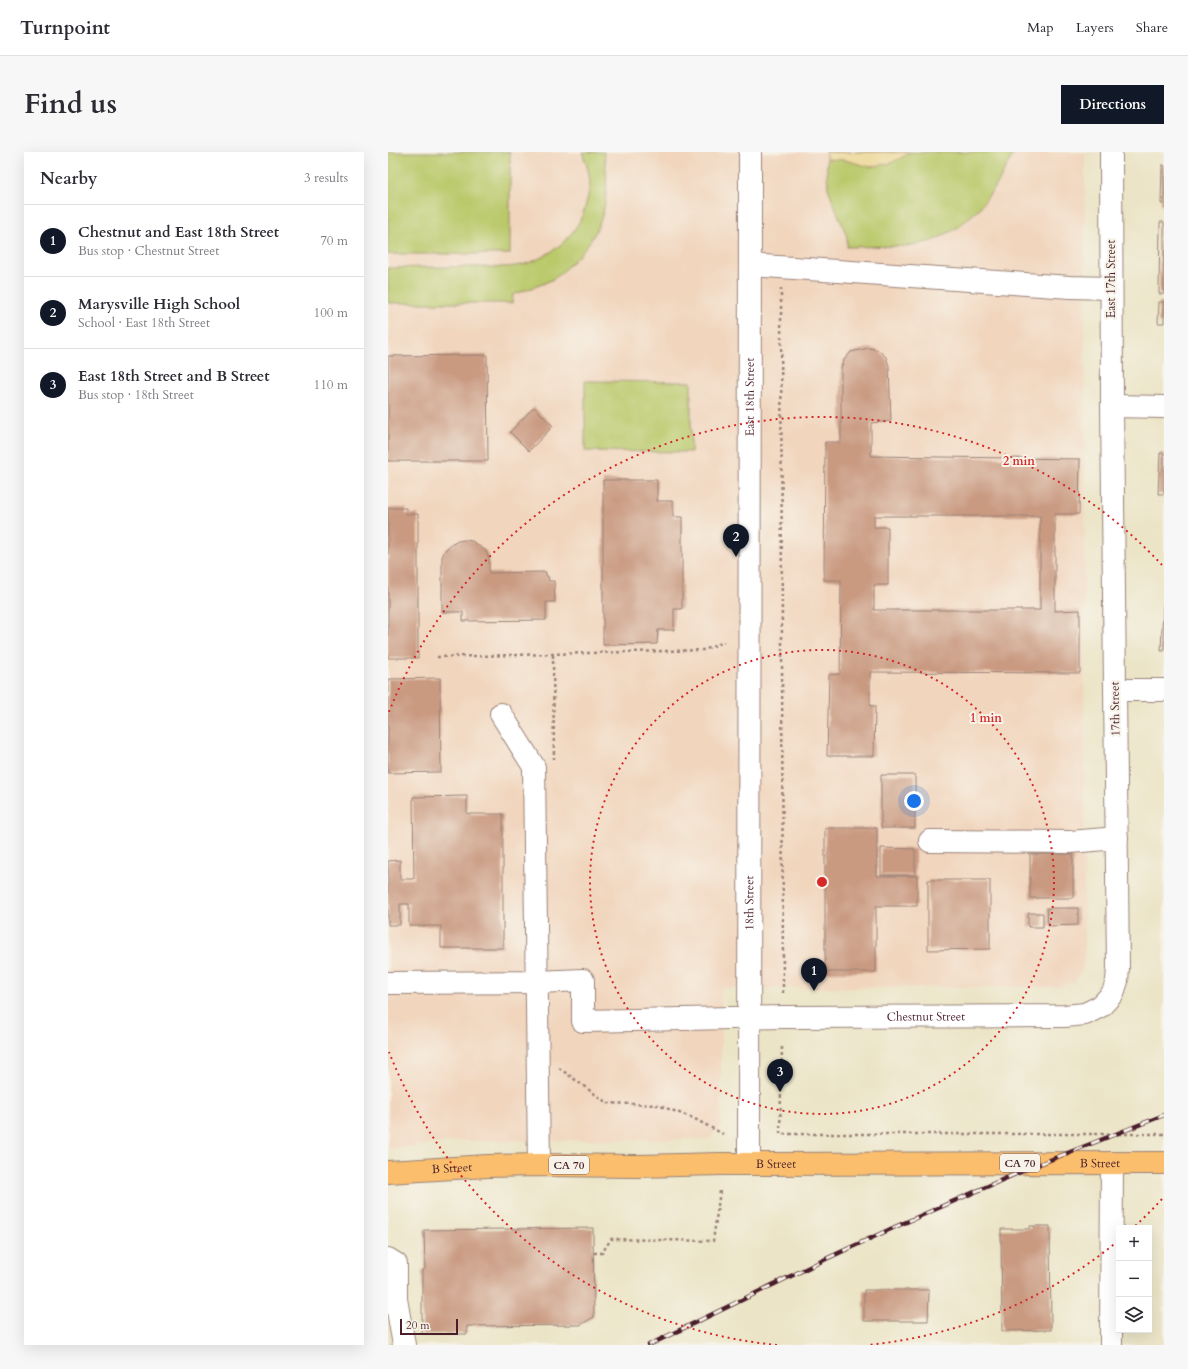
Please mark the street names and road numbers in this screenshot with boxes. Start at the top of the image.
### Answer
street label: East 17th Street [1103,240,1119,318]
street label: East 18th Street [742,358,758,436]
street label: 17th Street [1107,681,1123,737]
street label: 18th Street [741,875,757,930]
street label: Chestnut Street [887,1008,965,1025]
road number: CA 70 [1000,1154,1040,1172]
street label: B Street [1080,1155,1120,1171]
road number: CA 70 [549,1156,589,1174]
street label: B Street [756,1156,796,1172]
street label: B Street [431,1159,473,1177]

